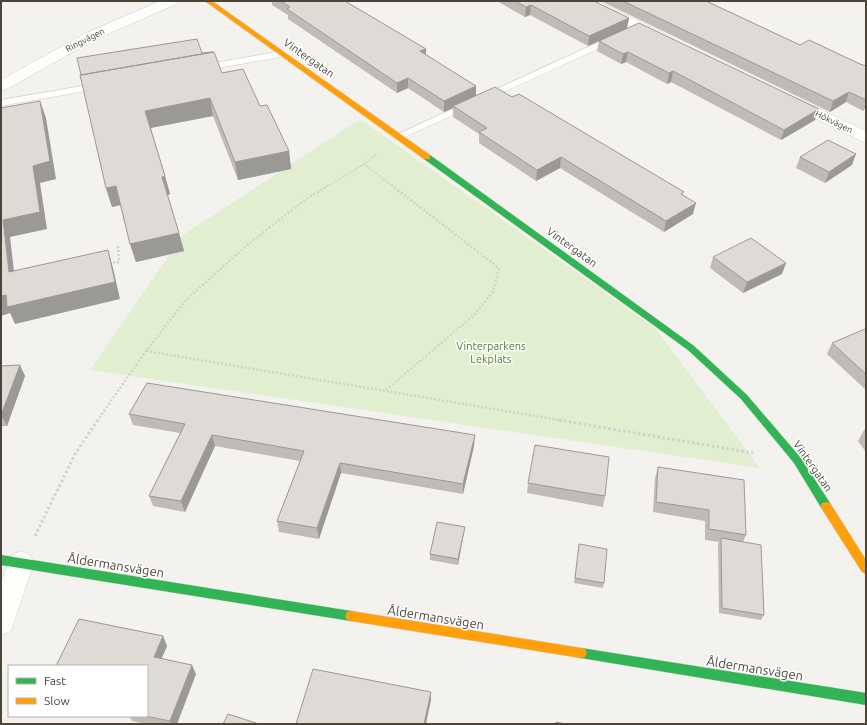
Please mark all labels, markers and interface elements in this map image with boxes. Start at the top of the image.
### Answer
street label: Ringvägen [64,26,106,54]
street label: Vintergatan [281,36,337,80]
street label: Hökvägen [814,109,854,135]
street label: Vintergatan [545,225,599,269]
park label: Vinterparkens Lekplats [456,340,526,365]
street label: Vintergatan [791,438,835,494]
street label: Åldermansvägen [67,550,165,580]
street label: Åldermansvägen [387,602,485,632]
street label: Åldermansvägen [706,653,804,683]
legend [8,665,148,717]
text: Fast [44,674,66,687]
text: Slow [44,694,70,707]

